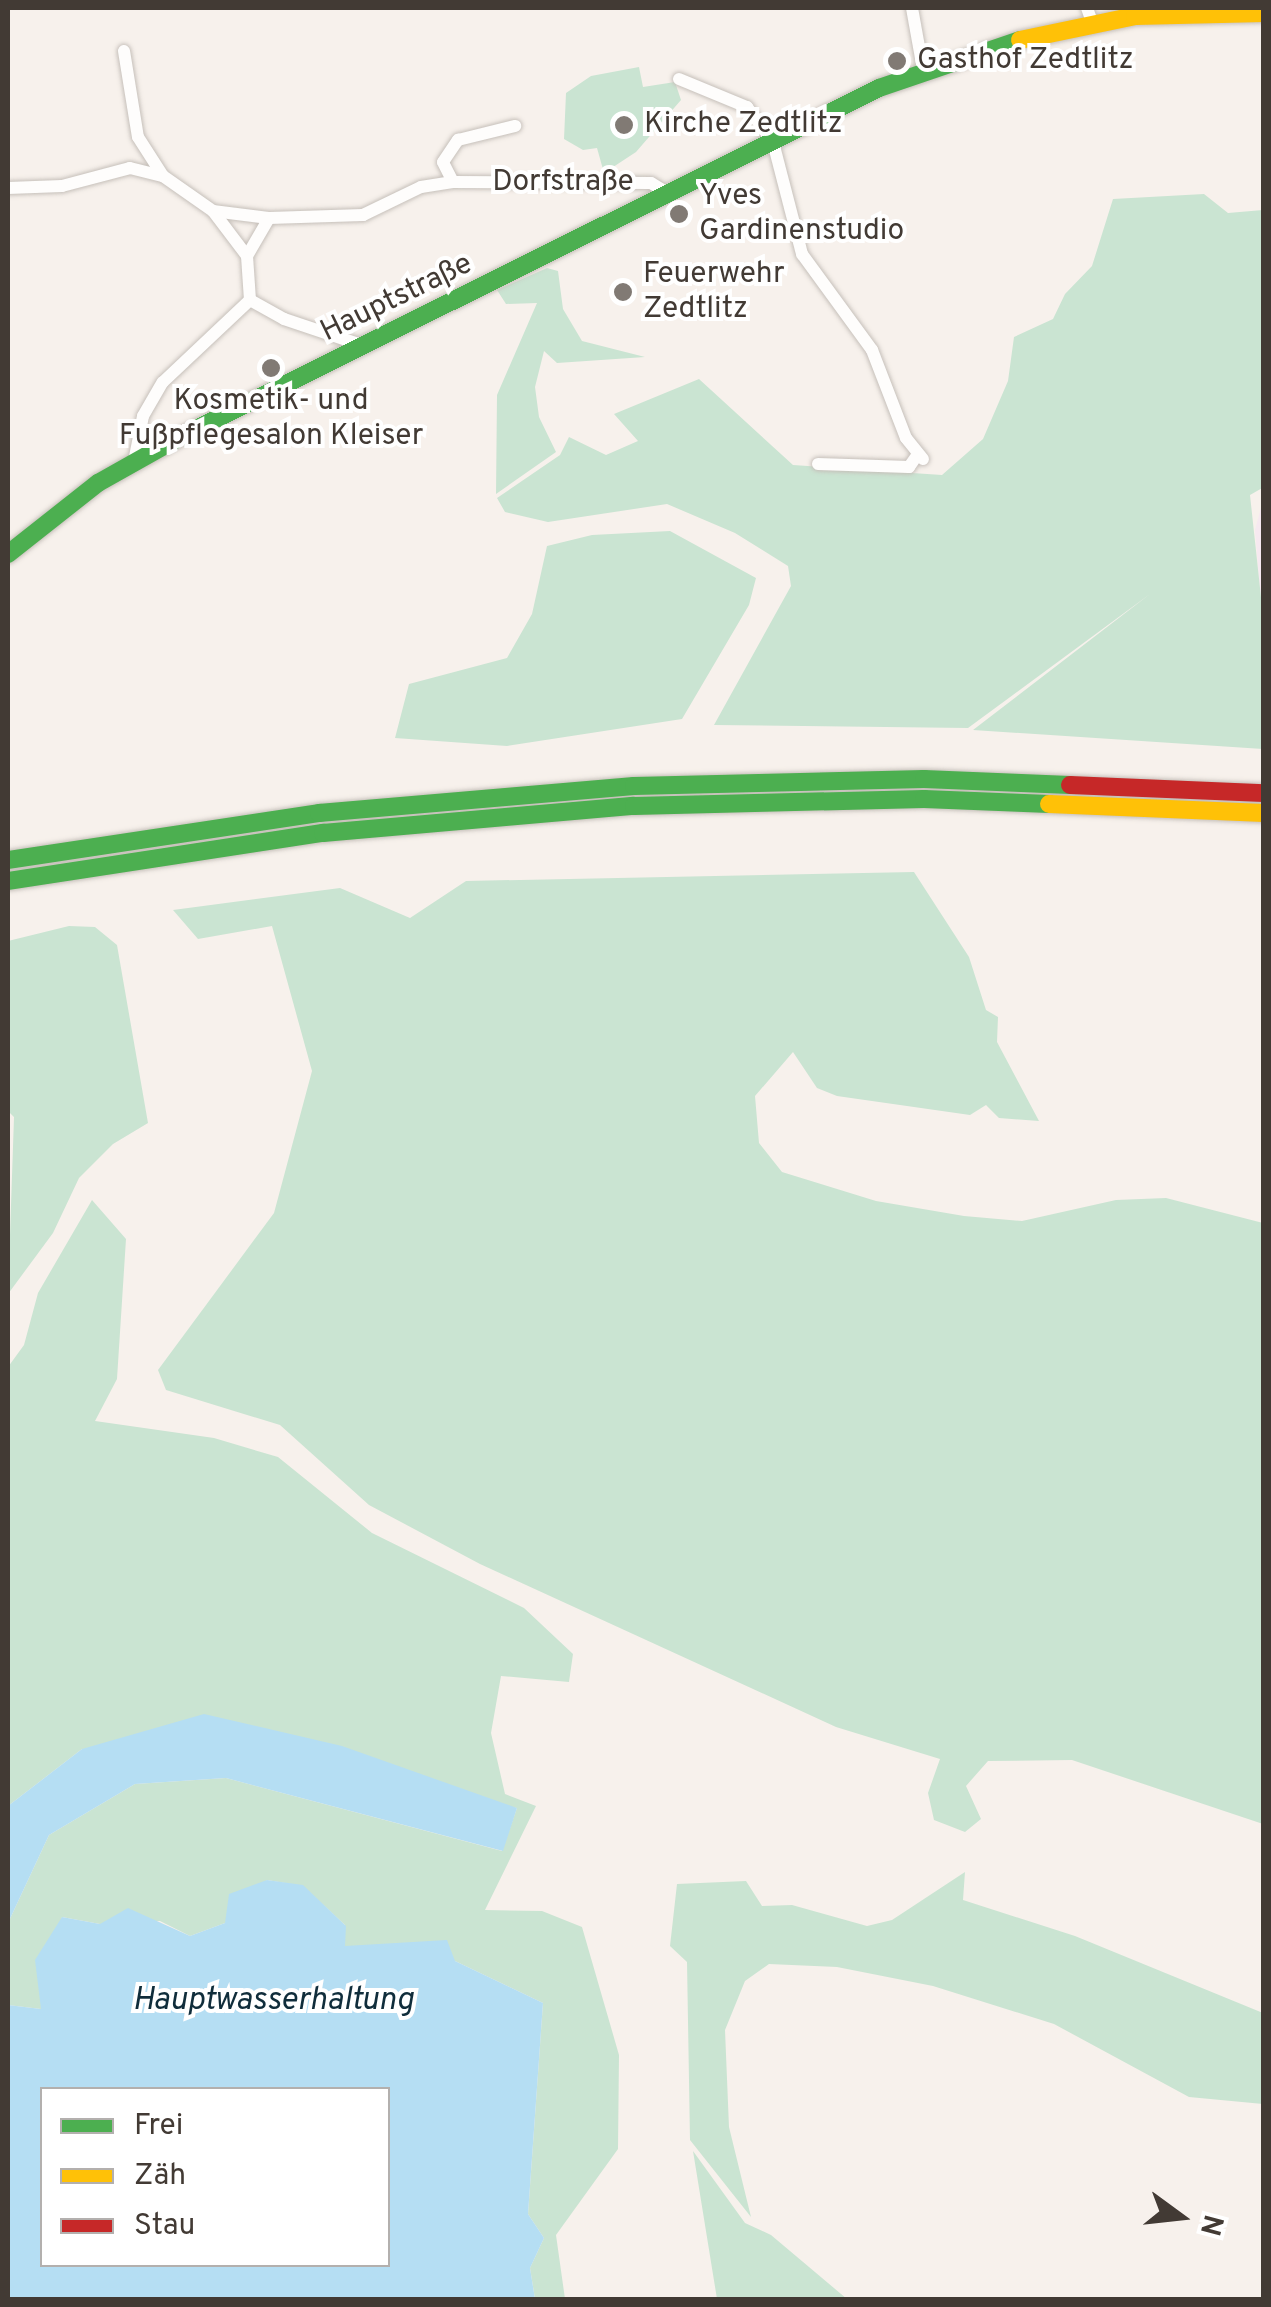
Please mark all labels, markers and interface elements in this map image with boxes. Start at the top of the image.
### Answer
place label: Gasthof Zedtlitz [917,43,1134,79]
marker: Gasthof Zedtlitz [886,50,908,72]
place label: Kirche Zedtlitz [644,107,843,143]
marker: Kirche Zedtlitz [613,114,635,136]
street label: Dorfstraße [492,165,634,201]
place label: Yves Gardinenstudio [699,179,904,250]
marker: Yves Gardinenstudio [668,203,690,225]
street label: Hauptstraße [315,247,479,351]
place label: Feuerwehr Zedtlitz [643,257,785,328]
marker: Feuerwehr Zedtlitz [612,281,634,303]
marker: Kosmetik- und Fußpflegesalon Kleiser [260,357,282,379]
place label: Kosmetik- und Fußpflegesalon Kleiser [119,384,423,454]
water label: Hauptwasserhaltung [132,1982,414,2020]
legend [40,2087,390,2267]
text: Frei [134,2108,183,2145]
text: Zäh [134,2158,186,2195]
north arrow [1131,2167,1231,2267]
text: Stau [134,2208,195,2245]
text: N [1190,2210,1230,2239]

